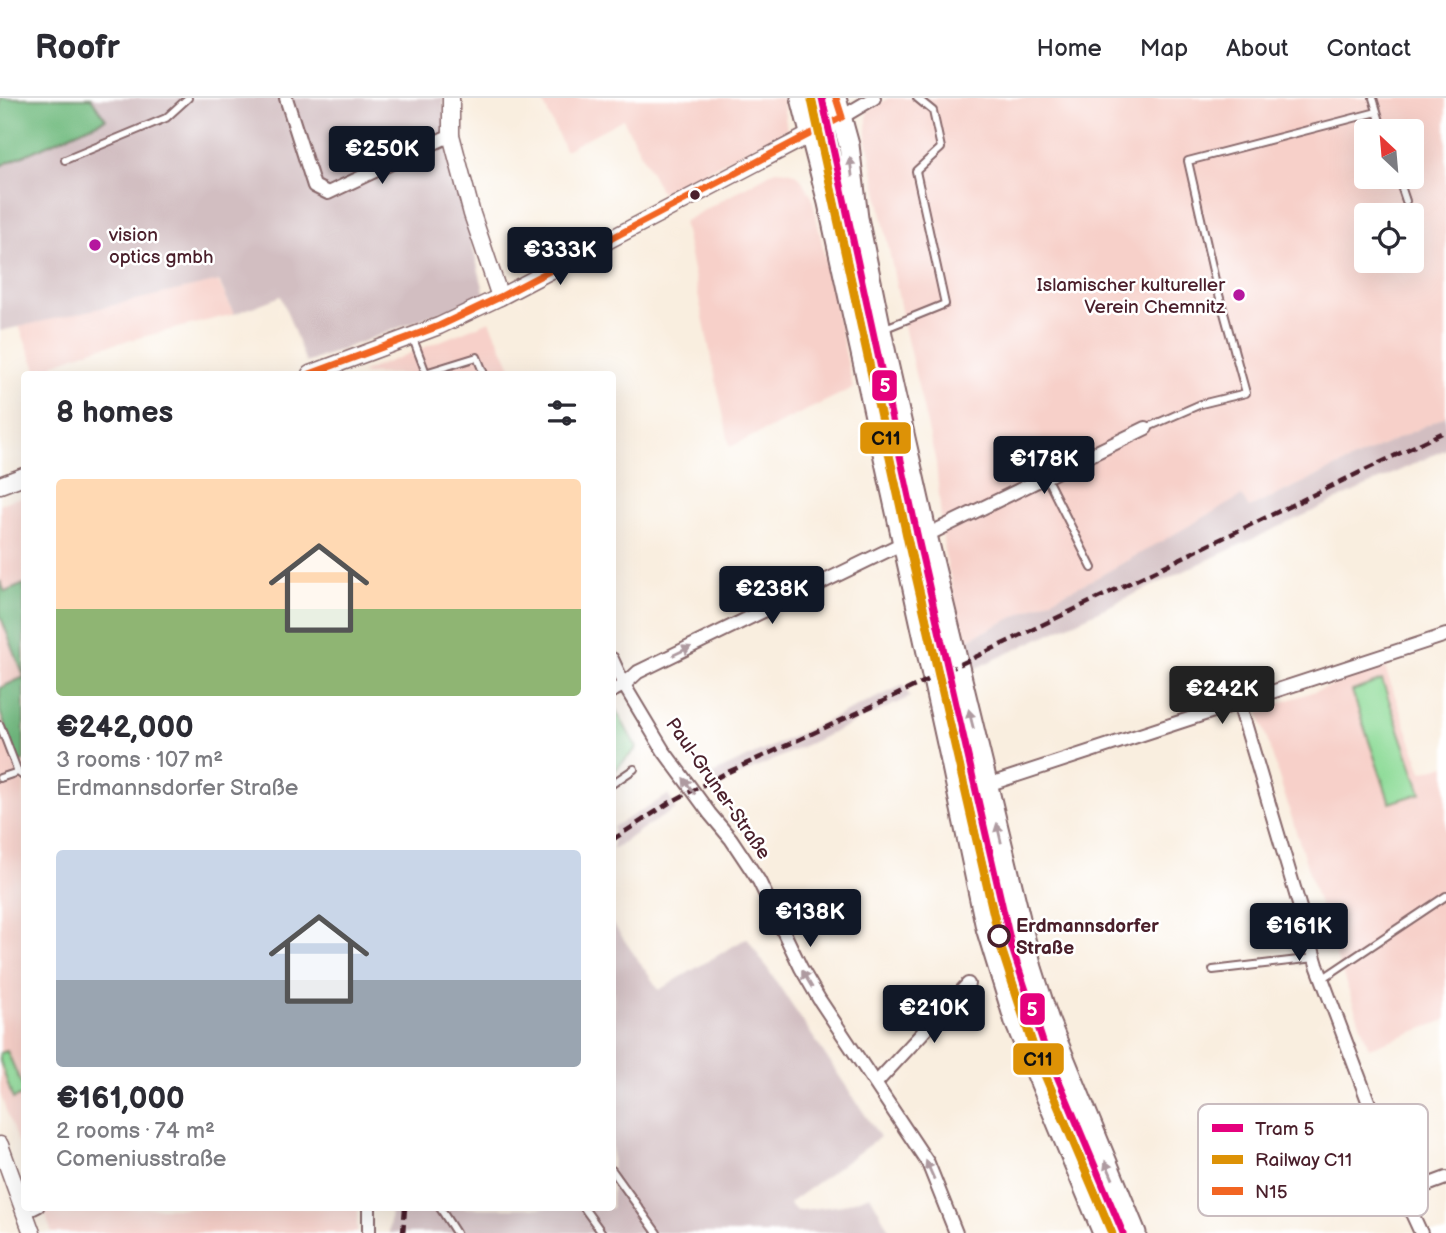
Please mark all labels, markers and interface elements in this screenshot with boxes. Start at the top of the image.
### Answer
text: Roofr [35,28,120,68]
text: Home [1037,34,1102,63]
text: Map [1140,34,1188,63]
text: About [1226,34,1288,63]
text: Contact [1326,34,1411,63]
north arrow [1354,119,1424,189]
map controls [1354,119,1424,273]
pin: €250K [333,126,431,186]
text: €250K [345,135,419,163]
one-way arrow [846,156,857,178]
unlabelled marker [688,188,702,202]
button: locate [1354,203,1424,273]
place label: vision optics gmbh [108,224,214,269]
pin: €333K [511,228,609,287]
text: €333K [523,236,597,264]
marker: vision optics gmbh [87,237,103,253]
place label: Islamischer kultureller Verein Chemnitz [1037,274,1226,319]
marker: Islamischer kultureller Verein Chemnitz [1231,287,1247,303]
line badge: 5 [871,369,898,402]
text: 5 [880,375,891,398]
icon: filters [543,394,581,432]
text: 8 homes [56,395,173,431]
line badge: C11 [859,421,912,455]
text: C11 [871,428,901,451]
pin: €178K [995,436,1093,496]
text: €178K [1009,445,1079,473]
icon: home [256,525,382,651]
pin: €238K [723,566,821,626]
text: €238K [735,575,809,603]
one-way arrow [672,645,692,656]
pin: €242K [1173,666,1271,726]
text: €242K [1185,675,1259,703]
one-way arrow [966,708,977,730]
text: €242,000 [56,710,194,746]
street label: Paul-Gruner-Straße [660,714,775,864]
text: 3 rooms · 107 m² [56,746,223,774]
text: Erdmannsdorfer Straße [56,774,298,802]
one-way arrow [682,777,696,795]
one-way arrow [993,822,1004,844]
pin: €138K [761,890,859,949]
icon: home [256,896,382,1022]
text: €138K [775,898,845,926]
pin: €161K [1250,904,1348,963]
text: €161K [1266,912,1332,940]
place label: Erdmannsdorfer Straße [1016,915,1159,960]
marker: Erdmannsdorfer Straße [988,925,1010,947]
one-way arrow [801,969,813,988]
pin: €210K [885,986,983,1045]
line badge: 5 [1019,992,1046,1026]
text: €210K [899,994,969,1022]
text: 5 [1027,999,1038,1022]
line badge: C11 [1012,1042,1065,1076]
text: C11 [1023,1049,1053,1072]
text: €161,000 [56,1081,185,1117]
legend [1198,1104,1428,1216]
text: 2 rooms · 74 m² [56,1117,215,1145]
text: Tram 5 [1255,1118,1315,1141]
text: Comeniusstraße [56,1145,226,1173]
text: Railway C11 [1255,1149,1352,1172]
one-way arrow [924,1160,936,1180]
one-way arrow [1103,1160,1115,1180]
text: N15 [1255,1181,1288,1204]

